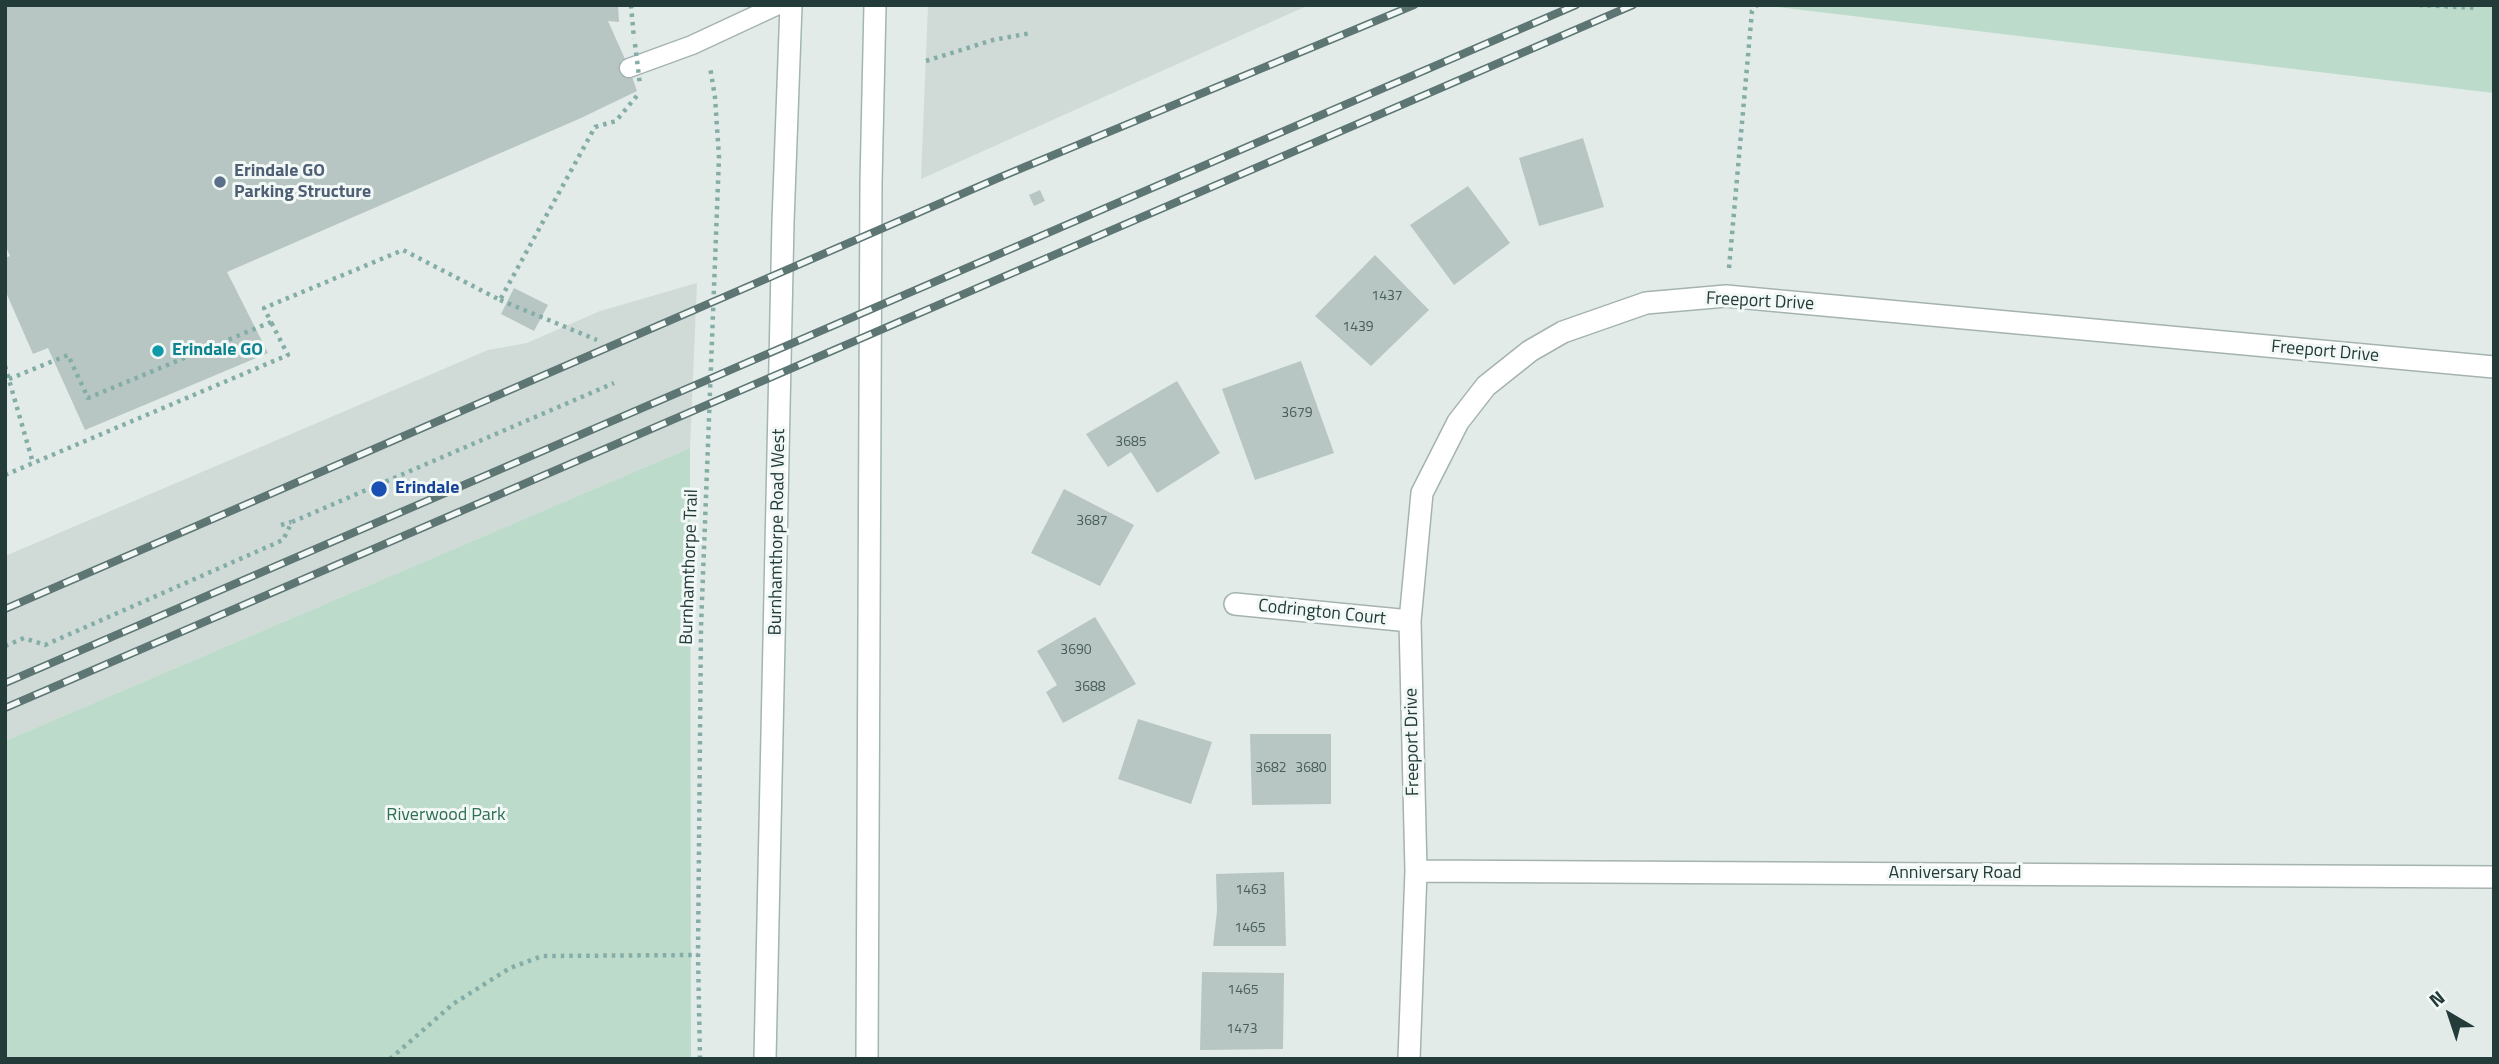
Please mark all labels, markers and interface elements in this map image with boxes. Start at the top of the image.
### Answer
place label: Erindale GO Parking Structure [234,161,371,204]
marker: Erindale GO Parking Structure [212,174,228,190]
street label: Freeport Drive [1705,288,1815,316]
house number: 1437 [1371,289,1403,305]
house number: 1439 [1342,320,1374,336]
street label: Freeport Drive [2270,337,2380,367]
place label: Erindale GO [172,340,263,362]
marker: Erindale GO [150,343,166,359]
house number: 3679 [1281,406,1313,422]
street label: Burnhamthorpe Road West [765,428,791,636]
house number: 3685 [1115,435,1147,451]
place label: Erindale [395,478,459,500]
marker: Erindale [369,479,389,499]
street label: Burnhamthorpe Trail [676,489,704,645]
house number: 3687 [1076,514,1108,530]
street label: Codrington Court [1257,596,1387,630]
house number: 3690 [1060,643,1092,659]
house number: 3688 [1074,680,1106,696]
street label: Freeport Drive [1401,688,1425,796]
house number: 3682 [1255,761,1287,777]
house number: 3680 [1295,761,1327,777]
park label: Riverwood Park [386,805,506,827]
street label: Anniversary Road [1888,863,2022,885]
house number: 1463 [1235,883,1267,899]
house number: 1465 [1234,921,1266,937]
north arrow [2415,980,2485,1050]
house number: 1465 [1227,983,1259,999]
text: N [2422,983,2451,1014]
house number: 1473 [1226,1022,1258,1038]

